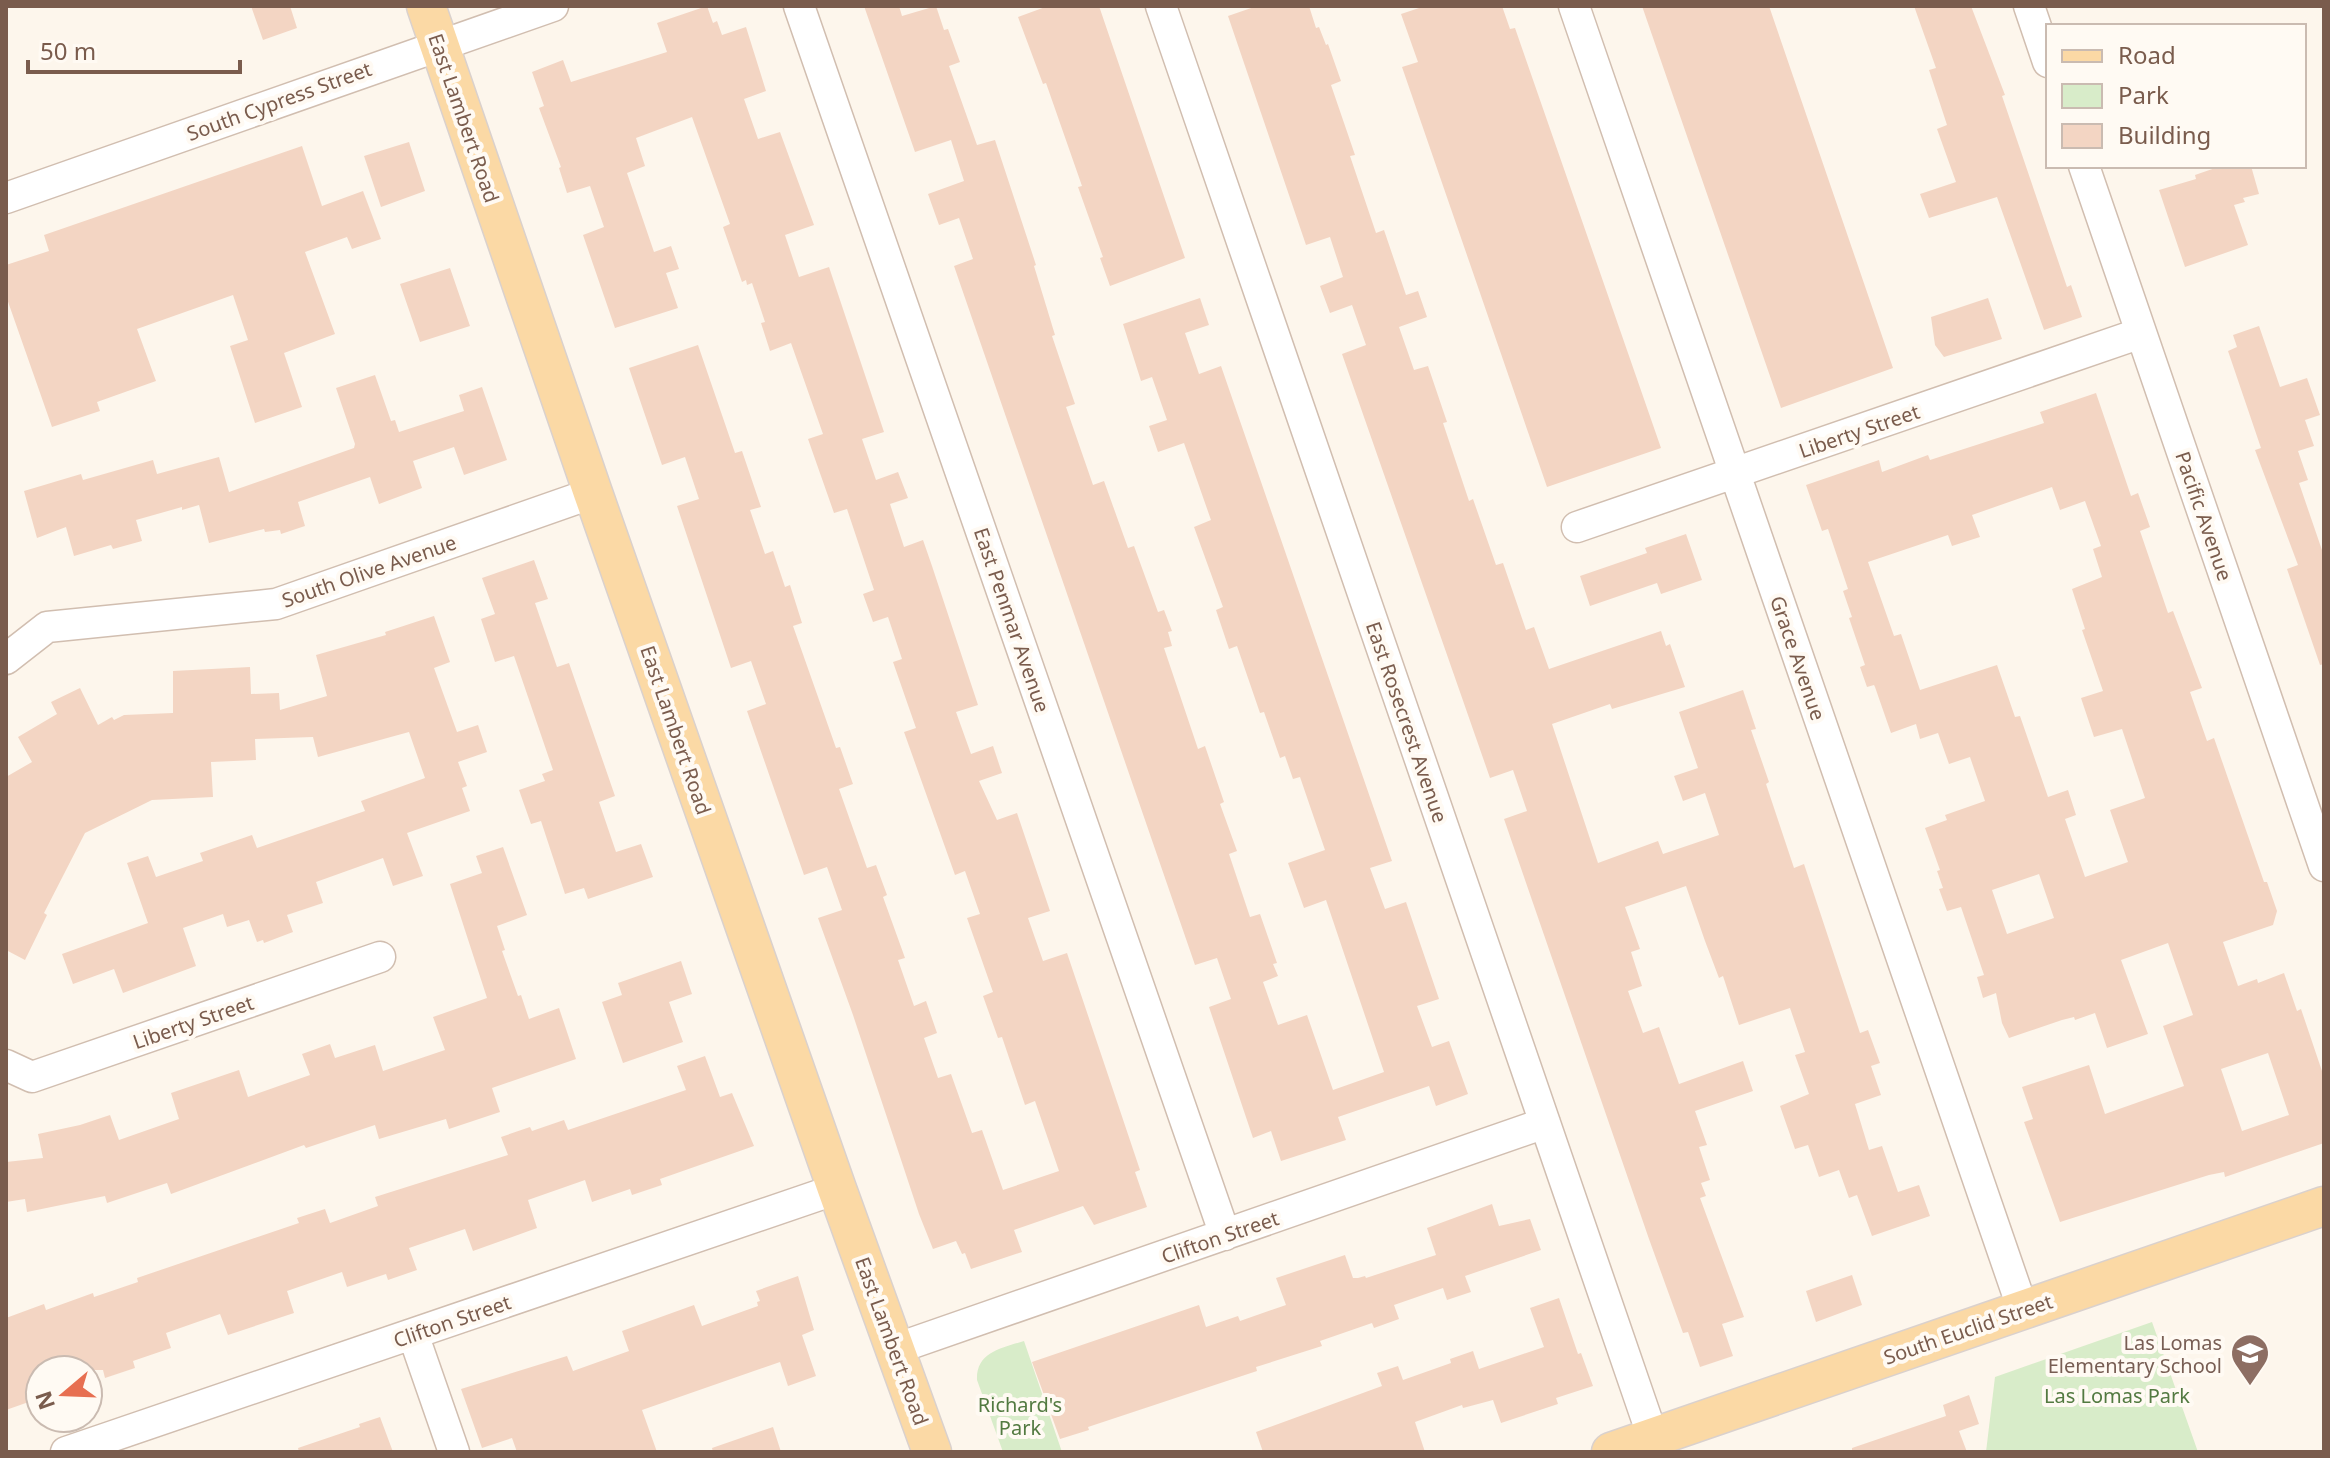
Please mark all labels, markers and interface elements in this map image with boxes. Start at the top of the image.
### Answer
scale bar [28,24,240,74]
legend [2046,24,2306,168]
street label: East Lambert Road [422,30,506,206]
text: 50 m [40,34,96,67]
text: Road [2118,38,2176,71]
street label: South Cypress Street [183,55,375,147]
text: Park [2118,78,2169,111]
text: Building [2118,118,2211,151]
street label: Liberty Street [1795,398,1923,464]
street label: Pacific Avenue [2169,448,2239,584]
street label: East Penmar Avenue [968,524,1056,716]
street label: South Olive Avenue [278,528,460,614]
street label: Grace Avenue [1764,592,1832,724]
street label: East Rosecrest Avenue [1360,618,1454,826]
street label: East Lambert Road [634,642,718,818]
street label: Liberty Street [129,989,257,1055]
street label: Clifton Street [1158,1204,1282,1270]
street label: East Lambert Road [849,1253,935,1429]
street label: South Euclid Street [1880,1287,2056,1371]
street label: Clifton Street [390,1288,514,1354]
place label: Las Lomas Elementary School [2048,1329,2222,1379]
school or university icon: Las Lomas Elementary School [2229,1332,2271,1387]
north arrow [24,1354,104,1434]
park label: Las Lomas Park [2044,1382,2190,1409]
text: N [27,1387,61,1414]
park label: Richard's Park [978,1391,1062,1441]

